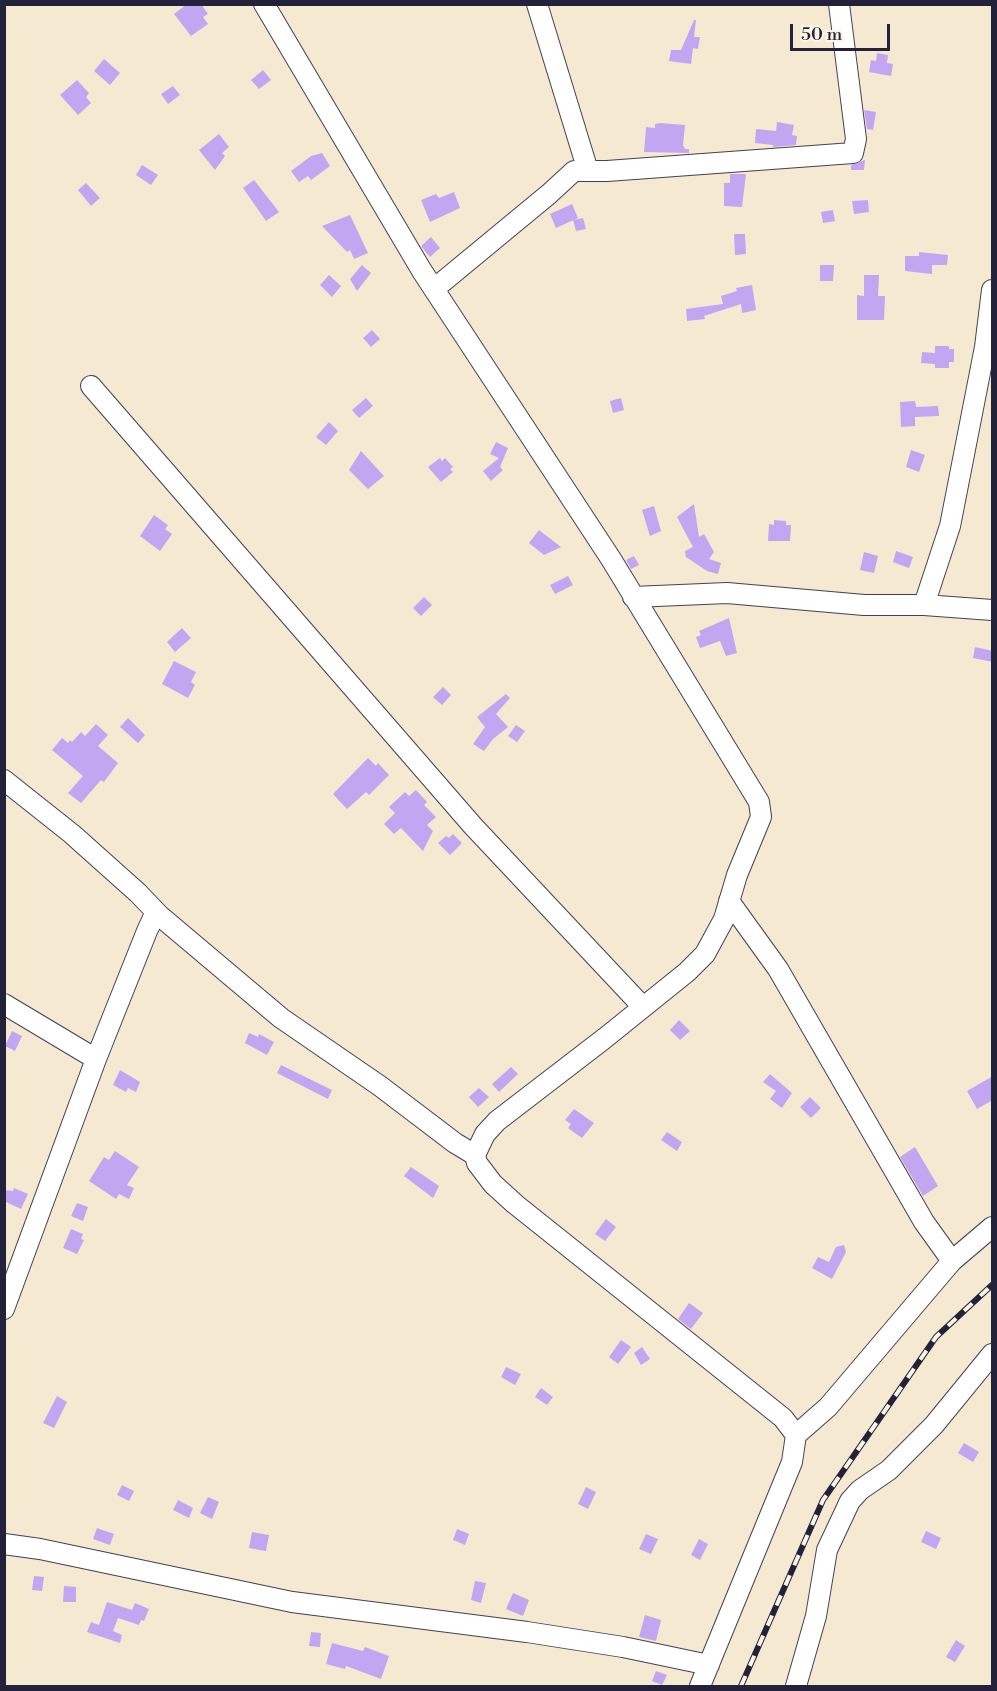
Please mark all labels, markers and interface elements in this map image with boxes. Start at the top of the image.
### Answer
scale bar [793,12,894,50]
text: 50 m [801,23,842,46]

